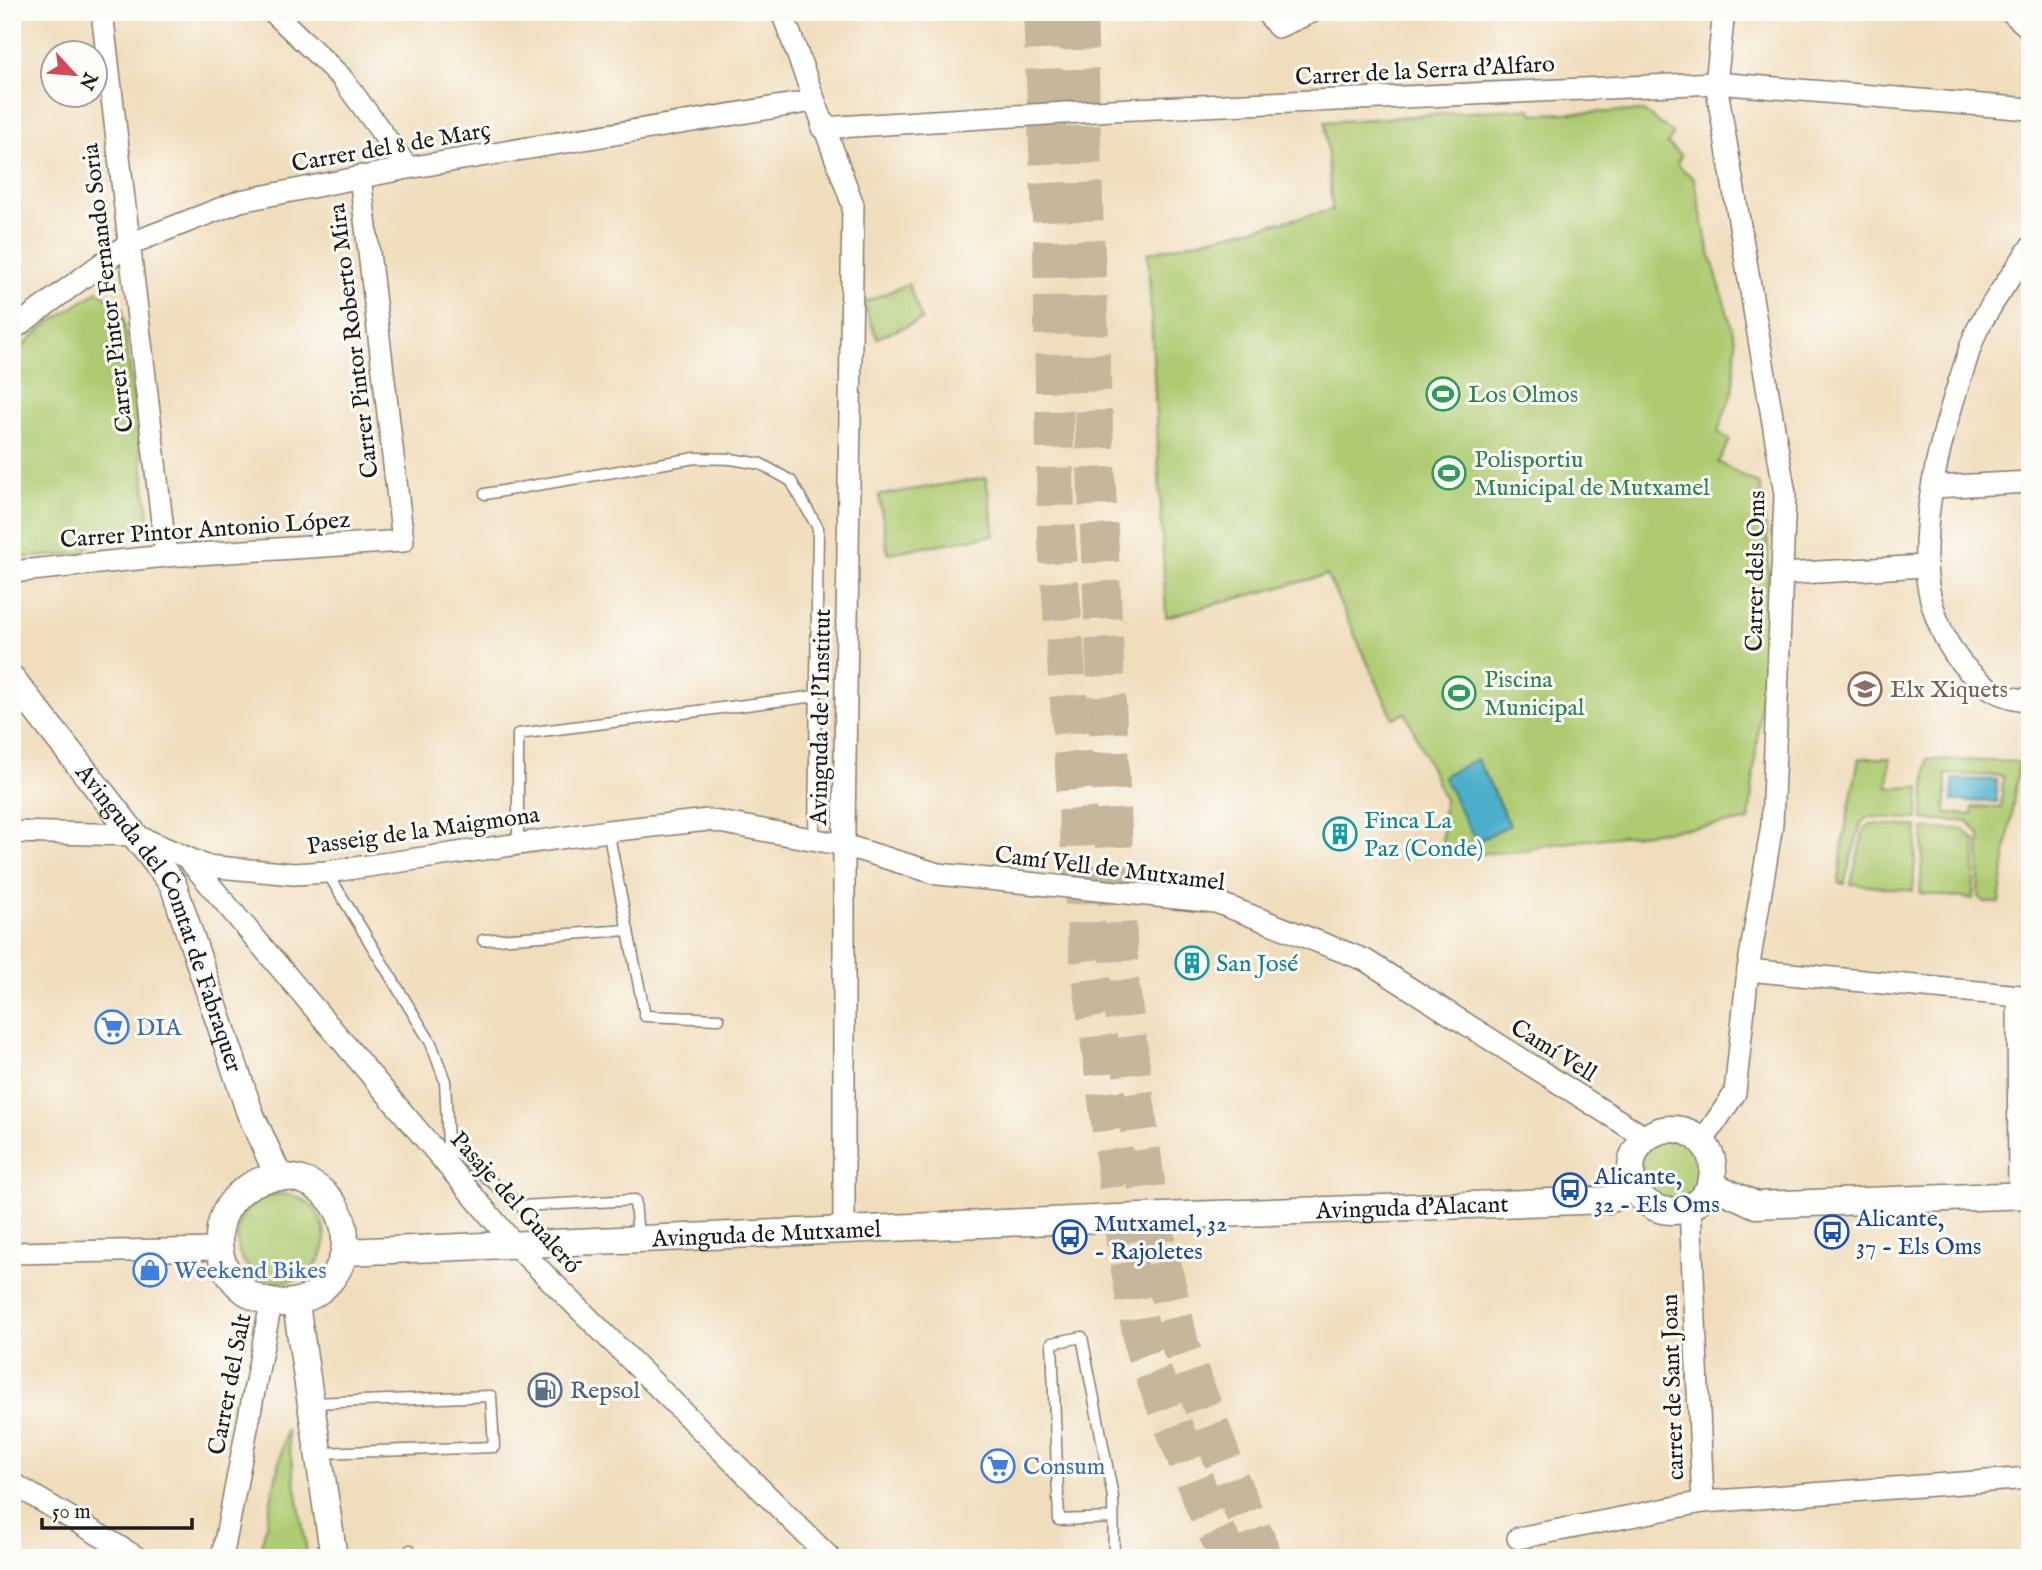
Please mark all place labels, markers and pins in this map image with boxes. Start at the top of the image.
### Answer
sports icon: Los Olmos [1424,375,1462,413]
place label: Los Olmos [1468,380,1578,411]
place label: Polisportiu Municipal de Mutxamel [1474,445,1710,504]
sports icon: Polisportiu Municipal de Mutxamel [1430,454,1468,492]
place label: Piscina Municipal [1484,665,1585,724]
school or university icon: Elx Xiquets [1846,670,1884,708]
sports icon: Piscina Municipal [1440,674,1478,712]
place label: Elx Xiquets [1890,675,2008,706]
place label: Finca La Paz (Conde) [1364,806,1483,865]
building icon: Finca La Paz (Conde) [1321,815,1359,853]
building icon: San José [1173,944,1211,982]
place label: San José [1216,949,1298,980]
supermarket icon: DIA [93,1008,131,1046]
place label: DIA [136,1013,182,1044]
place label: Alicante, 32 - Els Oms [1593,1162,1720,1221]
bus stop icon: Alicante, 32 - Els Oms [1551,1171,1589,1209]
place label: Alicante, 37 - Els Oms [1855,1204,1982,1263]
place label: Mutxamel, 32 - Rajoletes [1094,1209,1227,1268]
bus stop icon: Alicante, 37 - Els Oms [1813,1213,1851,1251]
bus stop icon: Mutxamel, 32 - Rajoletes [1051,1218,1089,1256]
shop icon: Weekend Bikes [131,1251,169,1289]
place label: Weekend Bikes [174,1256,327,1287]
fuel station icon: Repsol [526,1371,564,1409]
place label: Repsol [570,1376,640,1407]
supermarket icon: Consum [979,1447,1017,1485]
place label: Consum [1023,1452,1105,1483]

